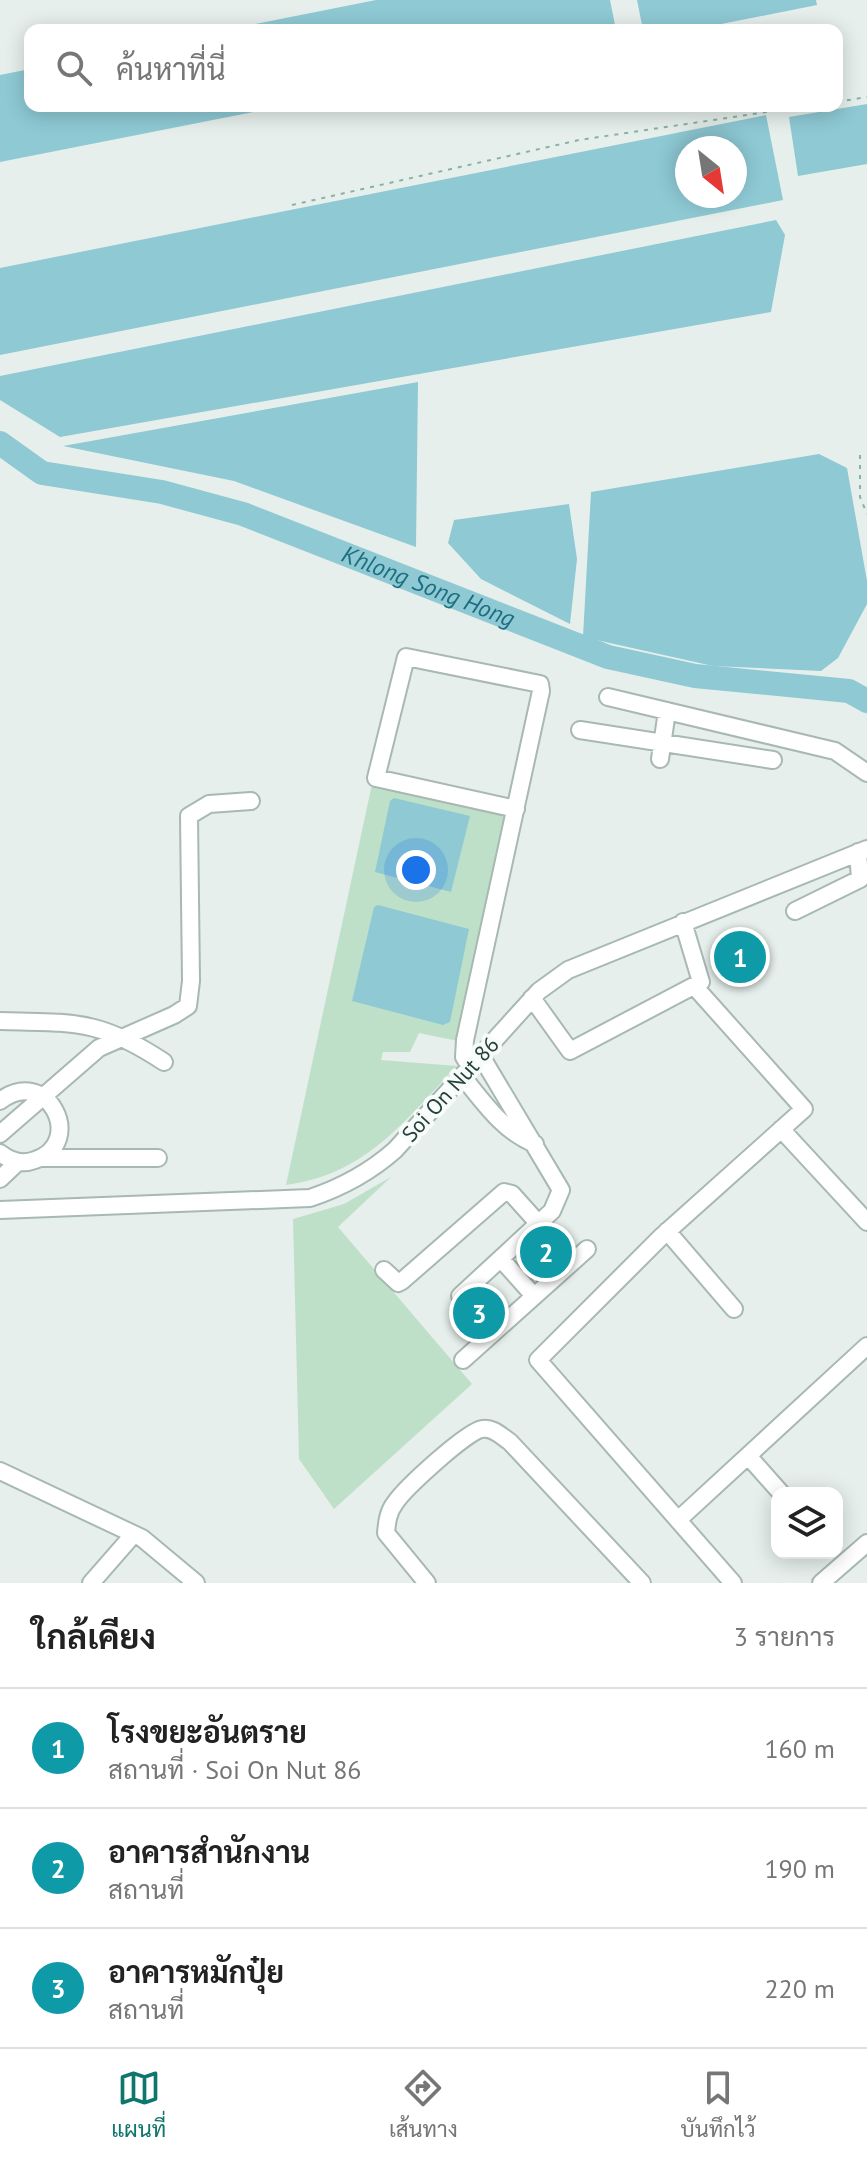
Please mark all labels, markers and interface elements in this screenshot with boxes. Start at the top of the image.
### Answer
search box [24,24,843,112]
icon: search [52,46,96,90]
text: ค้นหาที่นี่ [116,49,226,88]
north arrow [675,136,747,208]
water label: Khlong Song Hong [338,538,519,634]
your location [396,850,436,890]
pin: 1 [714,927,766,987]
street label: Soi On Nut 86 [395,1031,505,1147]
pin: 2 [520,1222,572,1282]
pin: 3 [453,1283,505,1343]
map controls [771,1487,843,1559]
button: layers [771,1487,843,1559]
text: ใกล้เคียง [32,1614,156,1658]
text: 3 รายการ [734,1620,835,1653]
text: โรงขยะอันตราย [108,1712,307,1751]
text: 1 [51,1732,65,1765]
text: 160 m [764,1732,835,1765]
text: สถานที่ · Soi On Nut 86 [108,1753,361,1786]
text: อาคารสำนักงาน [108,1832,310,1871]
text: 2 [51,1852,65,1885]
text: 190 m [764,1852,835,1885]
text: สถานที่ [108,1873,184,1906]
text: อาคารหมักปุ๋ย [108,1952,284,1991]
text: 3 [51,1972,65,2005]
text: 220 m [764,1972,835,2005]
text: สถานที่ [108,1993,184,2026]
tab: แผนที่ [111,2066,166,2143]
tab: เส้นทาง [389,2066,458,2143]
tab: บันทึกไว้ [680,2066,756,2143]

